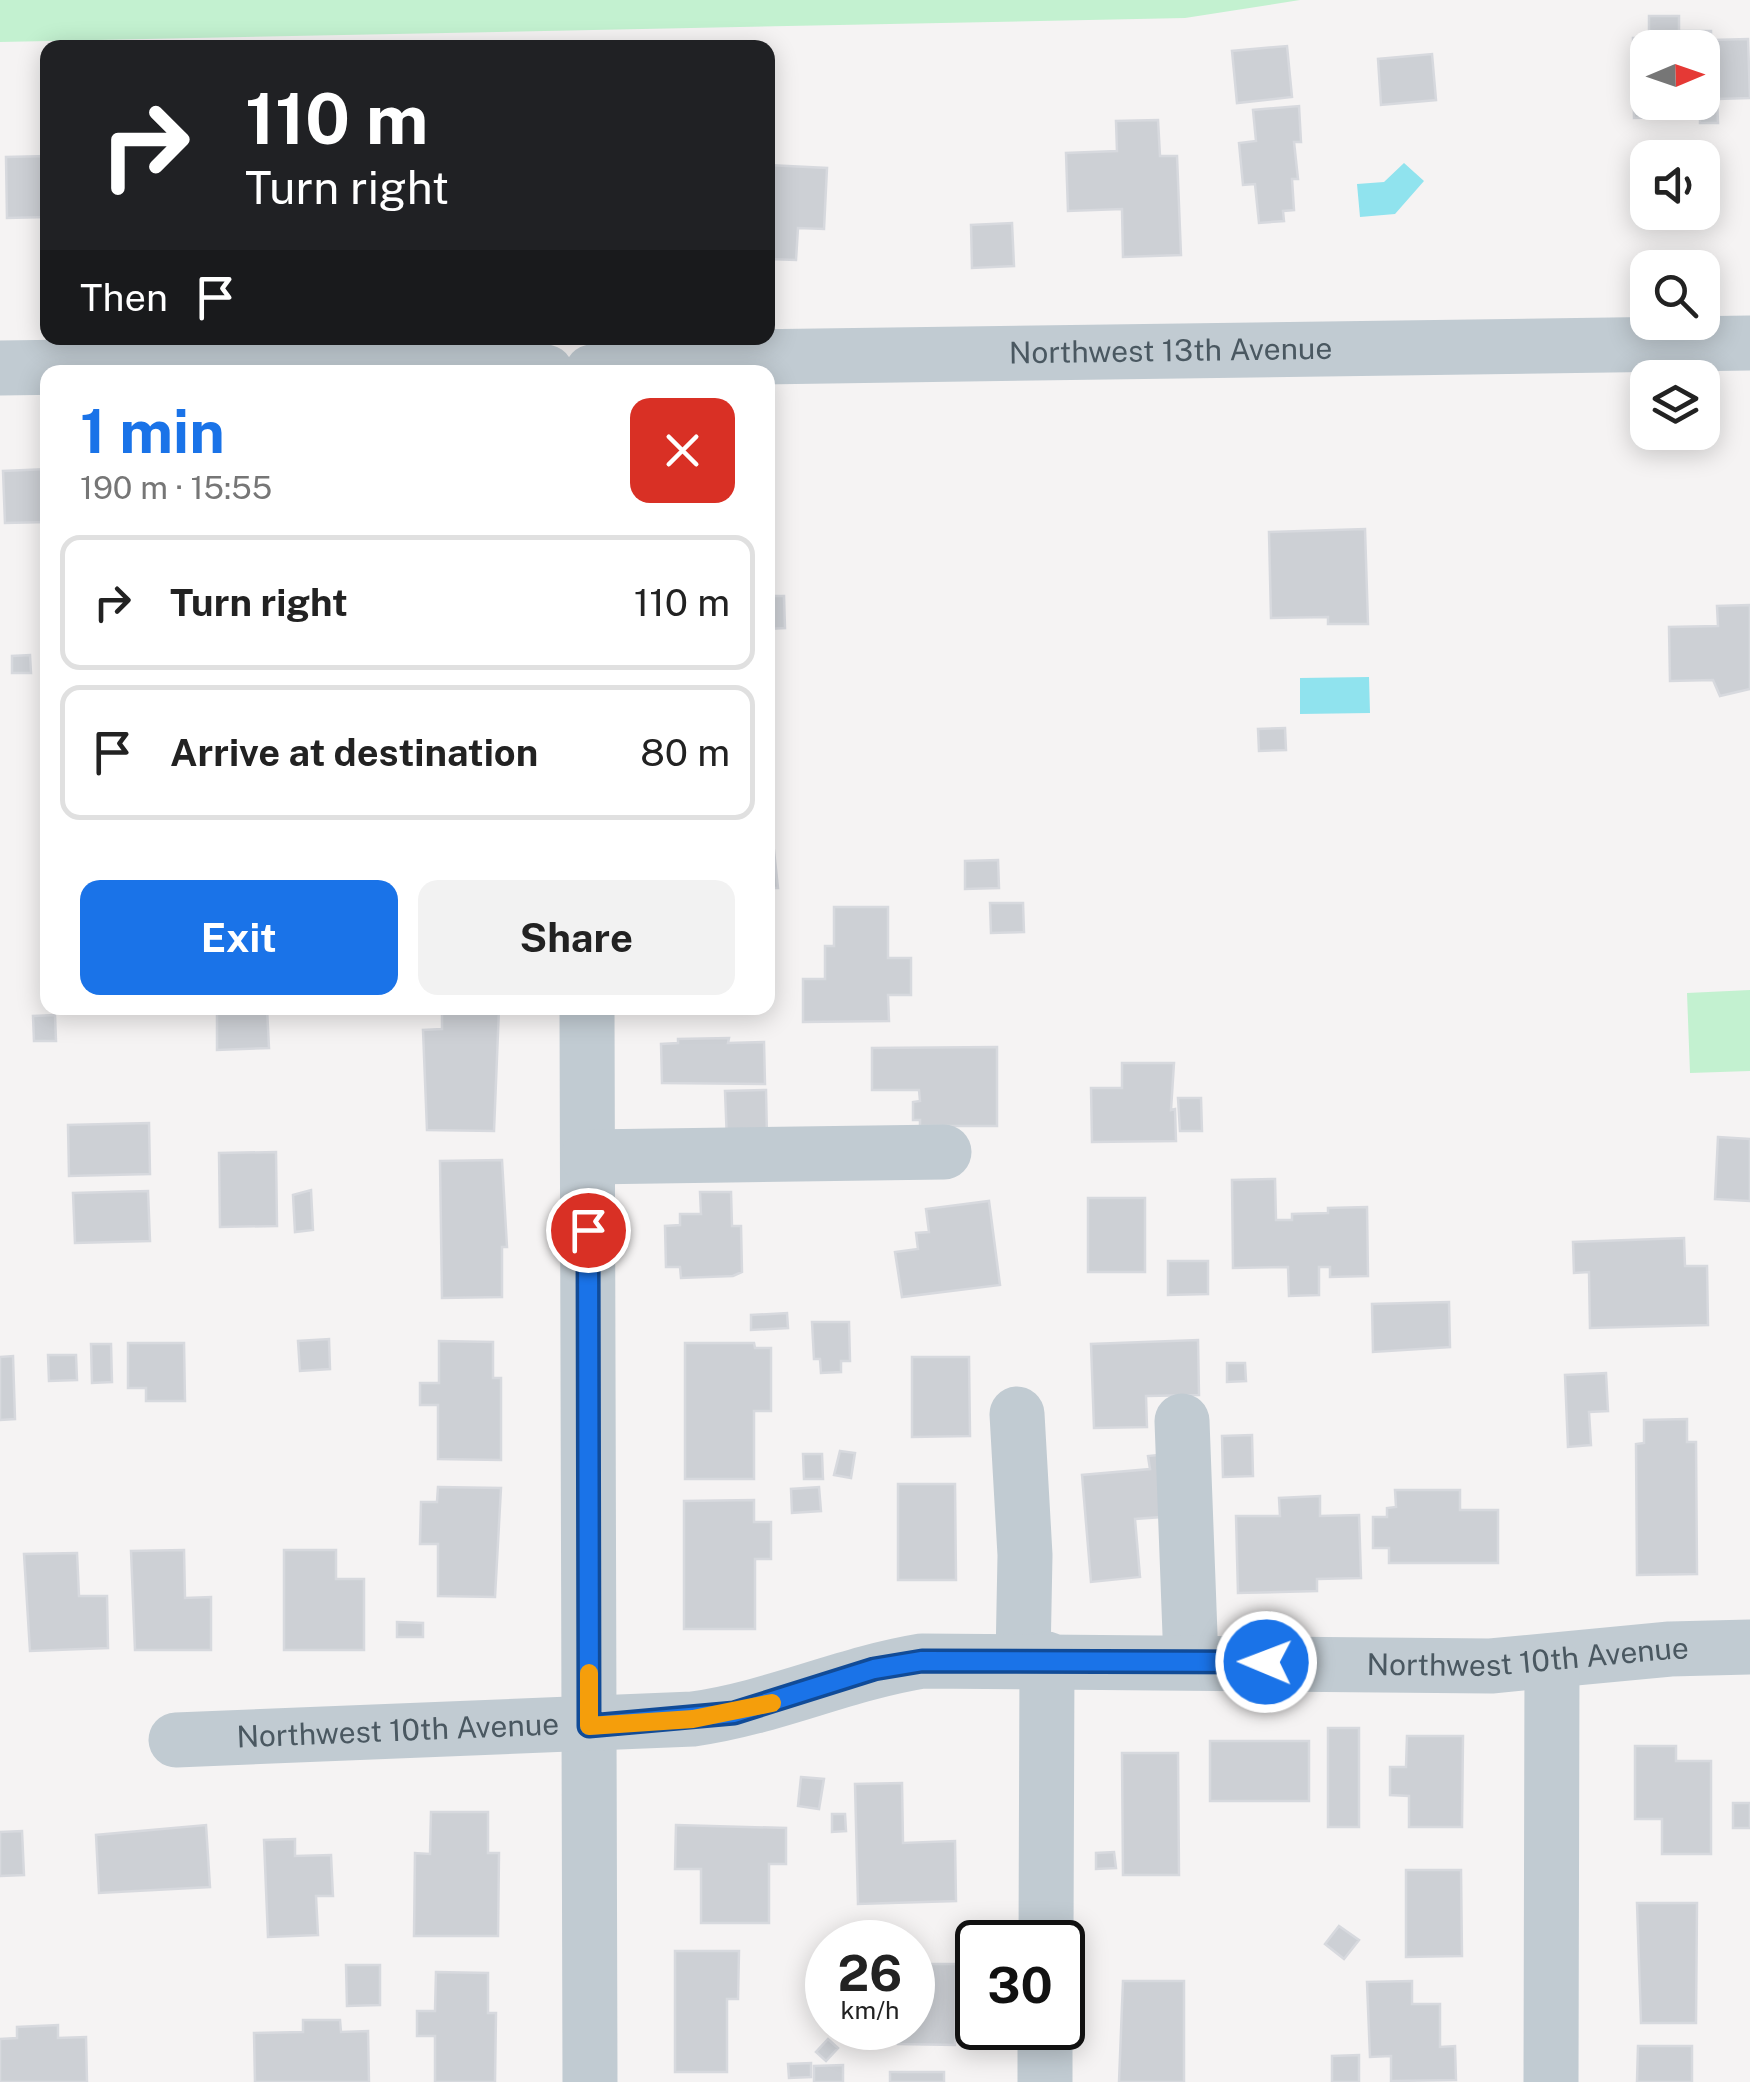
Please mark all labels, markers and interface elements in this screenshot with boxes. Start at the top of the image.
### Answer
north arrow [1630,30,1720,120]
map controls [1630,30,1720,450]
text: 110 m [245,77,429,160]
icon: right [80,80,210,210]
button: sound [1630,140,1720,230]
text: Turn right [245,161,449,214]
button: search [1630,250,1720,340]
icon: arrive [188,270,243,325]
text: Then [80,275,168,320]
street label: Northwest 13th Avenue [1009,330,1333,370]
button: layers [1630,360,1720,450]
text: 1 min [80,396,225,467]
button: close [630,398,735,503]
text: 190 m · 15:55 [80,469,272,506]
icon: right [85,575,140,630]
text: Turn right [170,580,348,625]
text: 110 m [634,580,730,625]
icon: arrive [85,725,140,780]
text: Arrive at destination [170,730,538,775]
text: 80 m [640,730,730,775]
button: Exit [80,880,398,995]
button: Share [418,880,735,995]
pin [546,1188,631,1273]
icon: arrive [561,1203,616,1258]
position arrow [1214,1610,1318,1714]
street label: Northwest 10th Avenue [1367,1630,1689,1683]
street label: Northwest 10th Avenue [236,1705,560,1755]
speed limit sign: 30 [955,1920,1085,2050]
text: 26 [838,1943,902,2002]
text: km/h [841,1995,899,2025]

